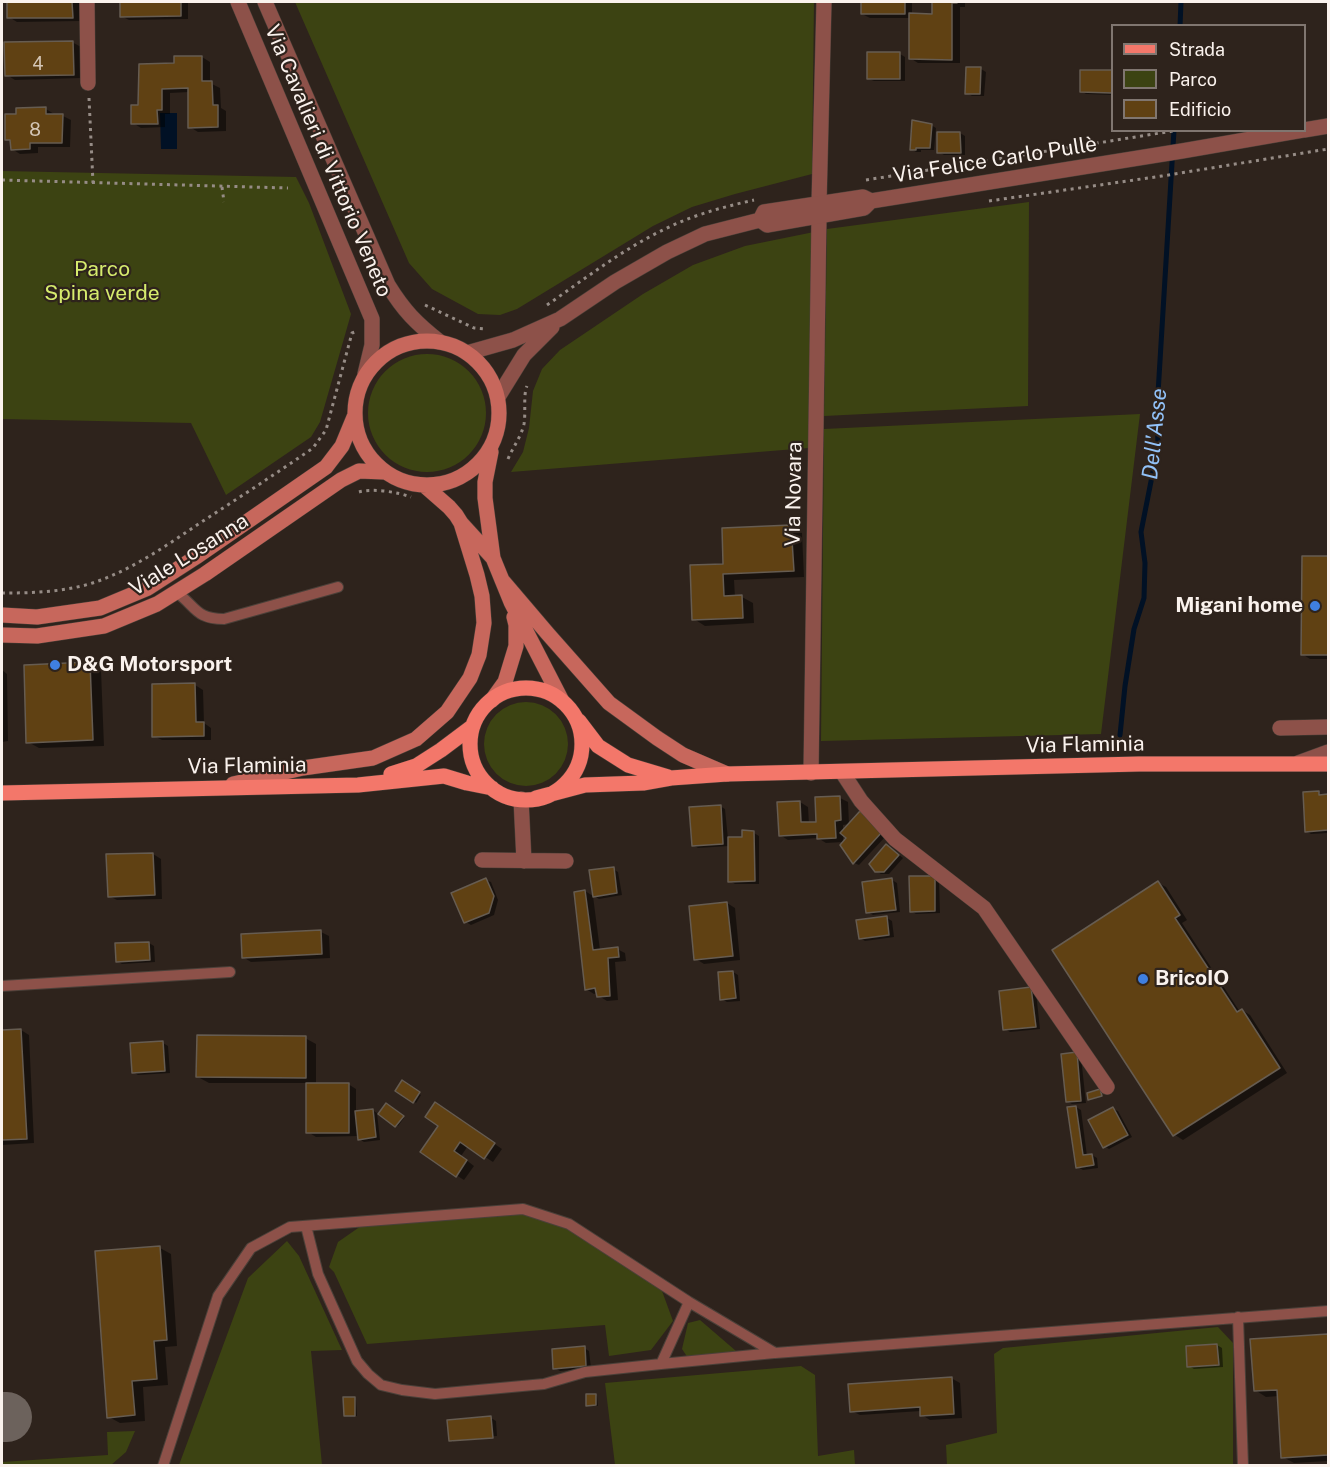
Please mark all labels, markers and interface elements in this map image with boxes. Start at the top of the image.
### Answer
street label: Via Cavalieri di Vittorio Veneto [259,21,397,301]
legend [1111,24,1306,132]
text: Strada [1169,39,1225,60]
house number: 4 [32,53,44,75]
text: Parco [1169,69,1217,90]
text: Edificio [1169,99,1231,120]
house number: 8 [29,119,41,141]
street label: Via Felice Carlo Pullè [891,131,1099,189]
park label: Parco Spina verde [44,257,160,307]
water label: Dell'Asse [1137,387,1173,481]
street label: Via Novara [780,441,808,547]
street label: Viale Losanna [125,508,253,602]
place label: Migani home [1175,593,1303,619]
marker: Migani home [1308,599,1322,613]
place label: D&G Motorsport [67,652,232,678]
marker: D&G Motorsport [48,658,62,672]
street label: Via Flaminia [1025,731,1145,759]
street label: Via Flaminia [187,752,307,780]
place label: BricoIO [1155,966,1229,992]
marker: BricoIO [1136,972,1150,986]

